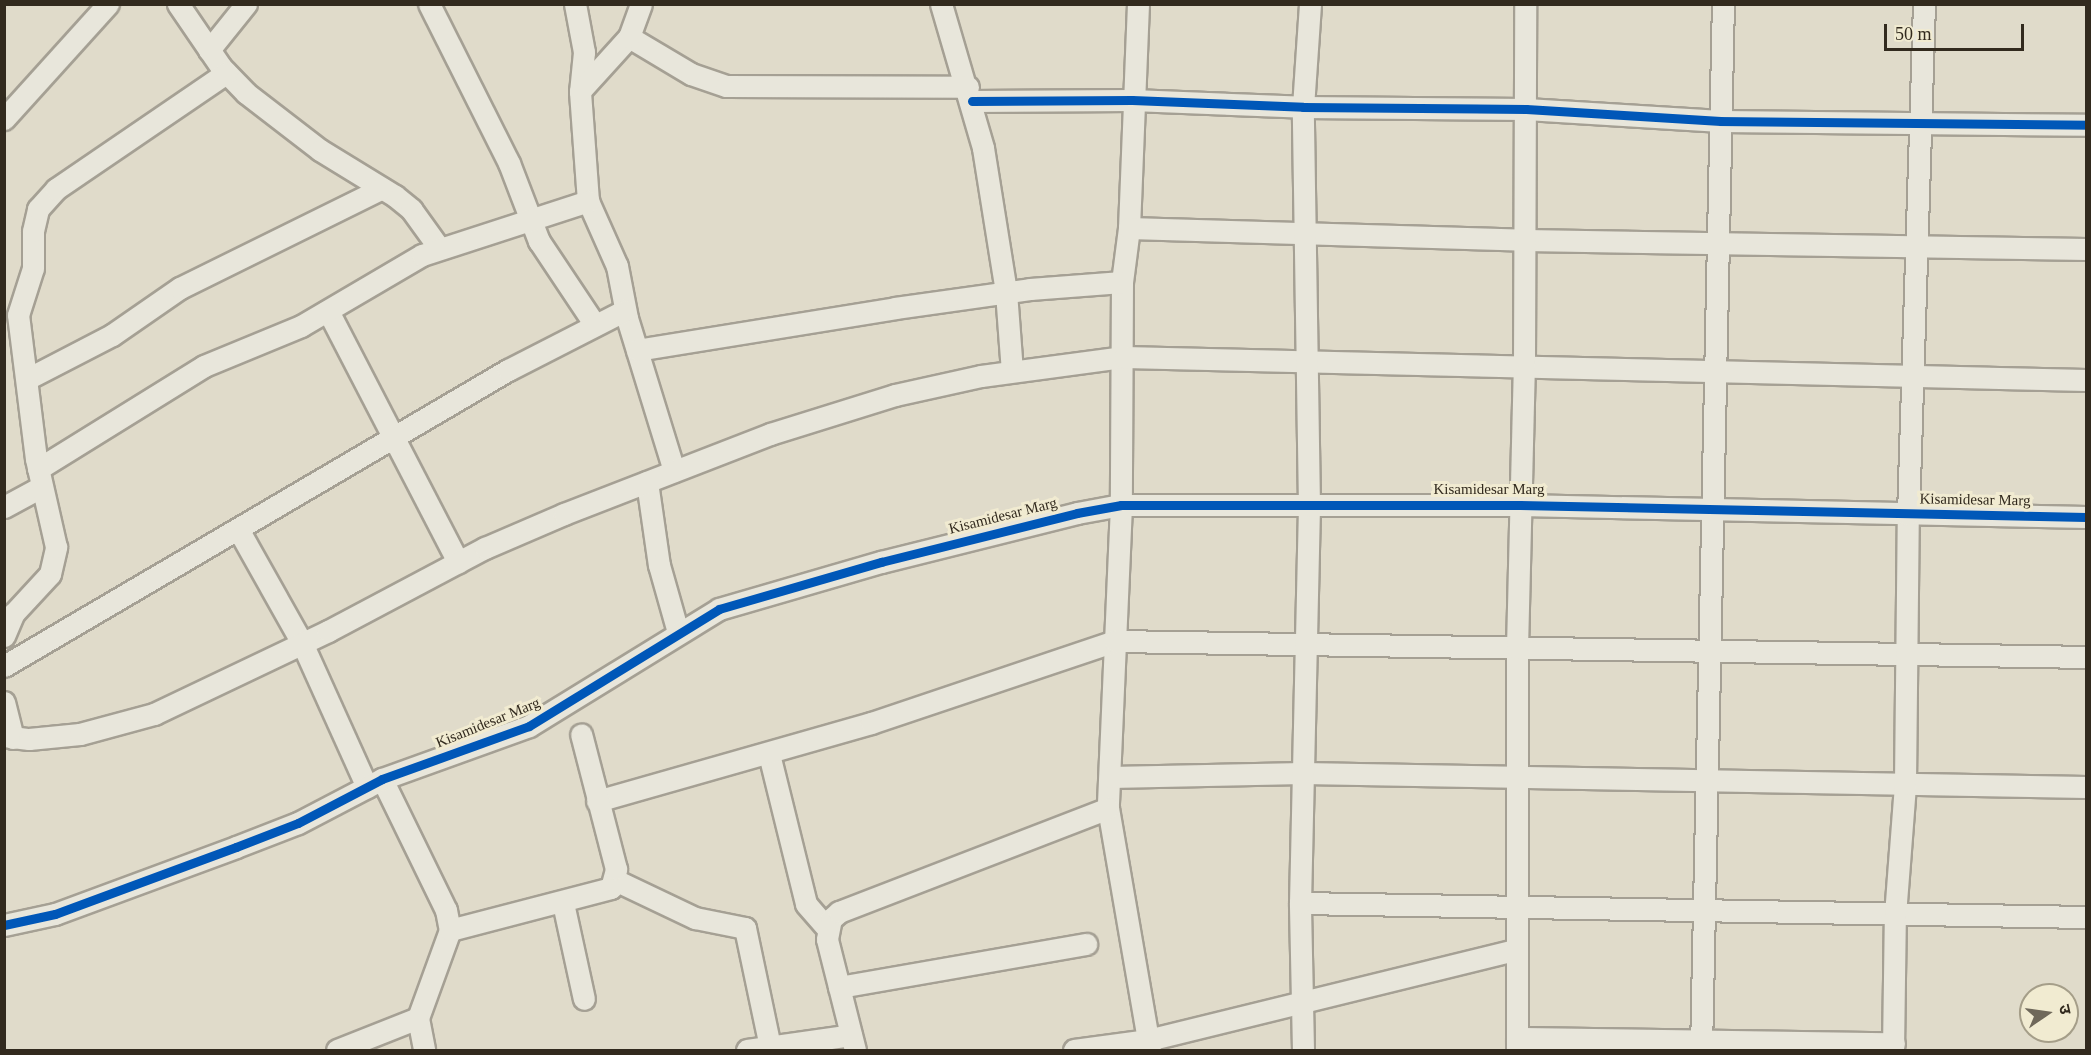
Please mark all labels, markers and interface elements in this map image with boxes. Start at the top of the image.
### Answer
scale bar [1887,12,2026,50]
text: 50 m [1895,24,1932,44]
street label: Kisamidesar Marg [1434,481,1544,499]
street label: Kisamidesar Marg [1919,490,2031,510]
street label: Kisamidesar Marg [947,494,1059,538]
street label: Kisamidesar Marg [433,694,543,752]
north arrow [2019,983,2079,1043]
text: उ [2056,1003,2074,1016]

